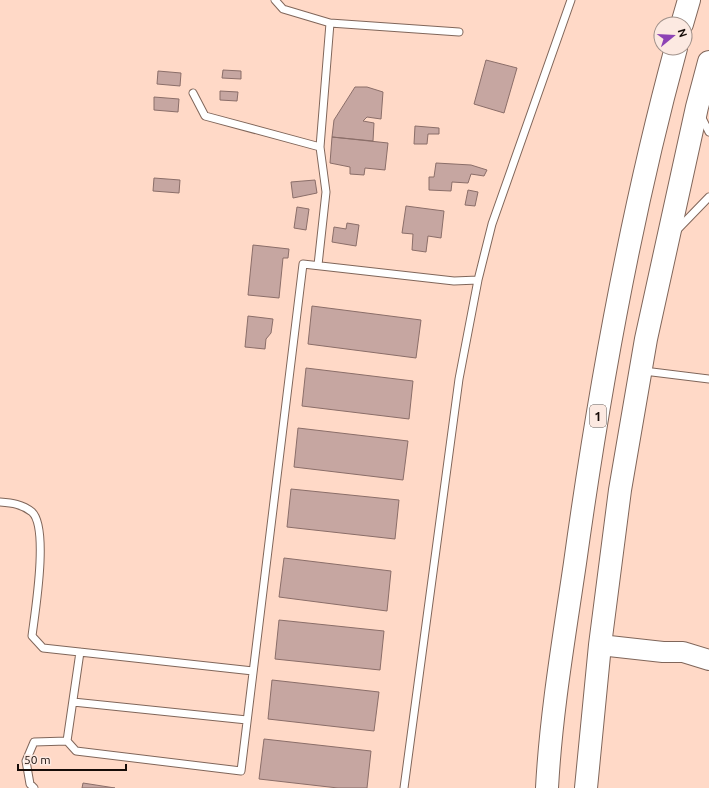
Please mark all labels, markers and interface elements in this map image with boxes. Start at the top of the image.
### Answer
north arrow [653,16,693,56]
text: N [676,27,689,39]
road number: 1 [590,405,606,427]
scale bar [18,746,126,772]
text: 50 m [24,753,51,766]

